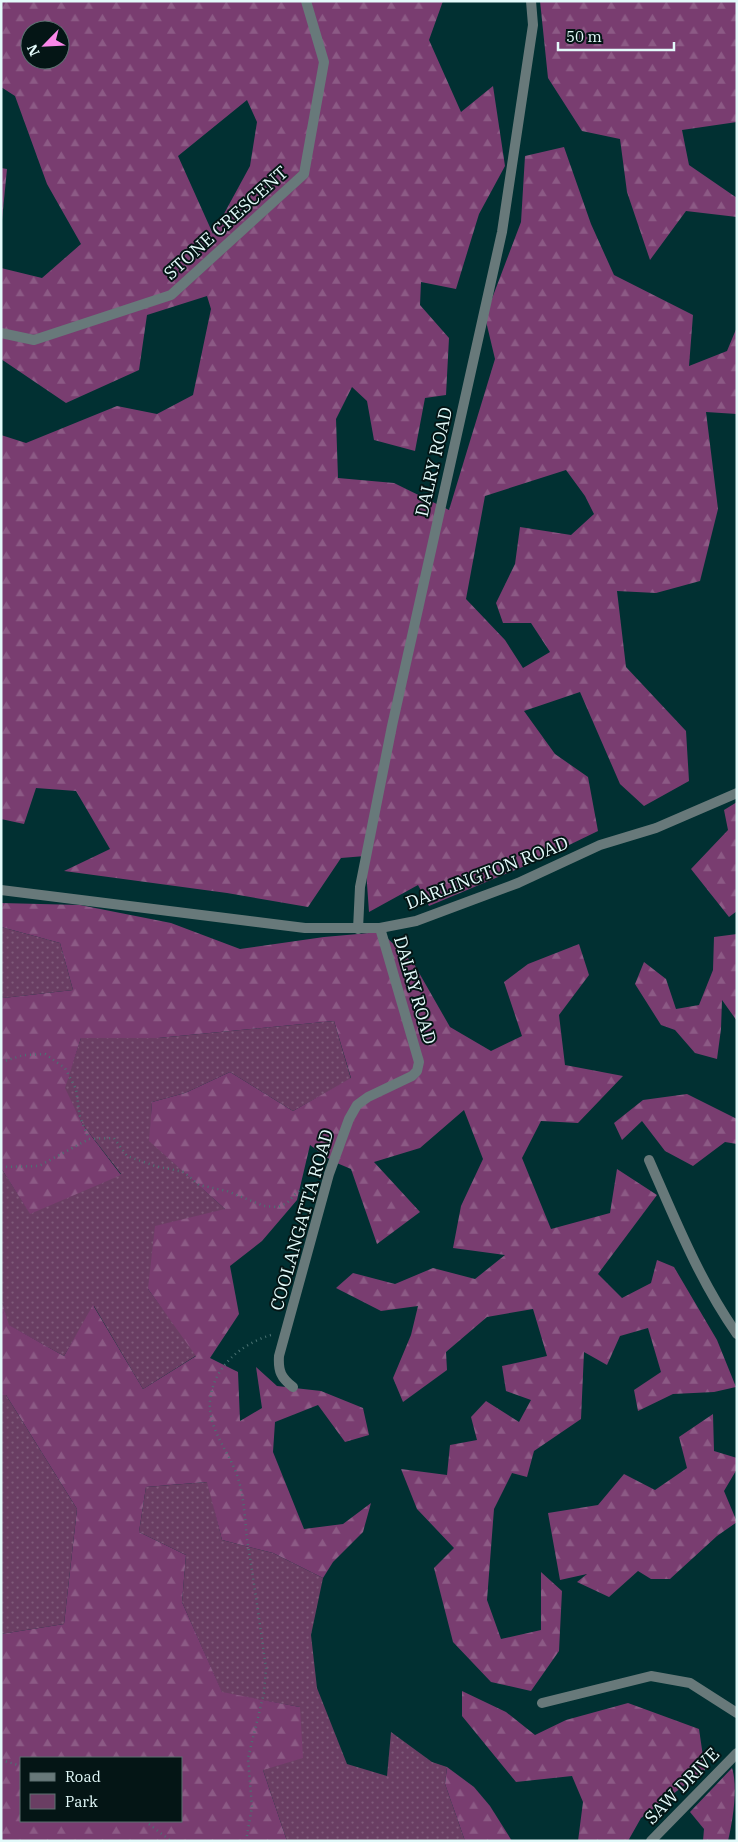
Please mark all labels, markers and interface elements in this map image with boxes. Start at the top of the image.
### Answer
north arrow [20,20,70,70]
scale bar [558,20,674,52]
text: 50 m [566,27,602,46]
text: N [23,42,44,59]
street label: STONE CRESCENT [159,161,293,285]
street label: DALRY ROAD [410,405,457,519]
street label: DARLINGTON ROAD [402,831,571,914]
street label: DALRY ROAD [389,933,442,1047]
street label: COOLANGATTA ROAD [265,1127,338,1313]
street label: SAW DRIVE [639,1742,724,1829]
legend [20,1757,182,1822]
text: Road [65,1767,101,1786]
text: Park [65,1792,98,1811]

